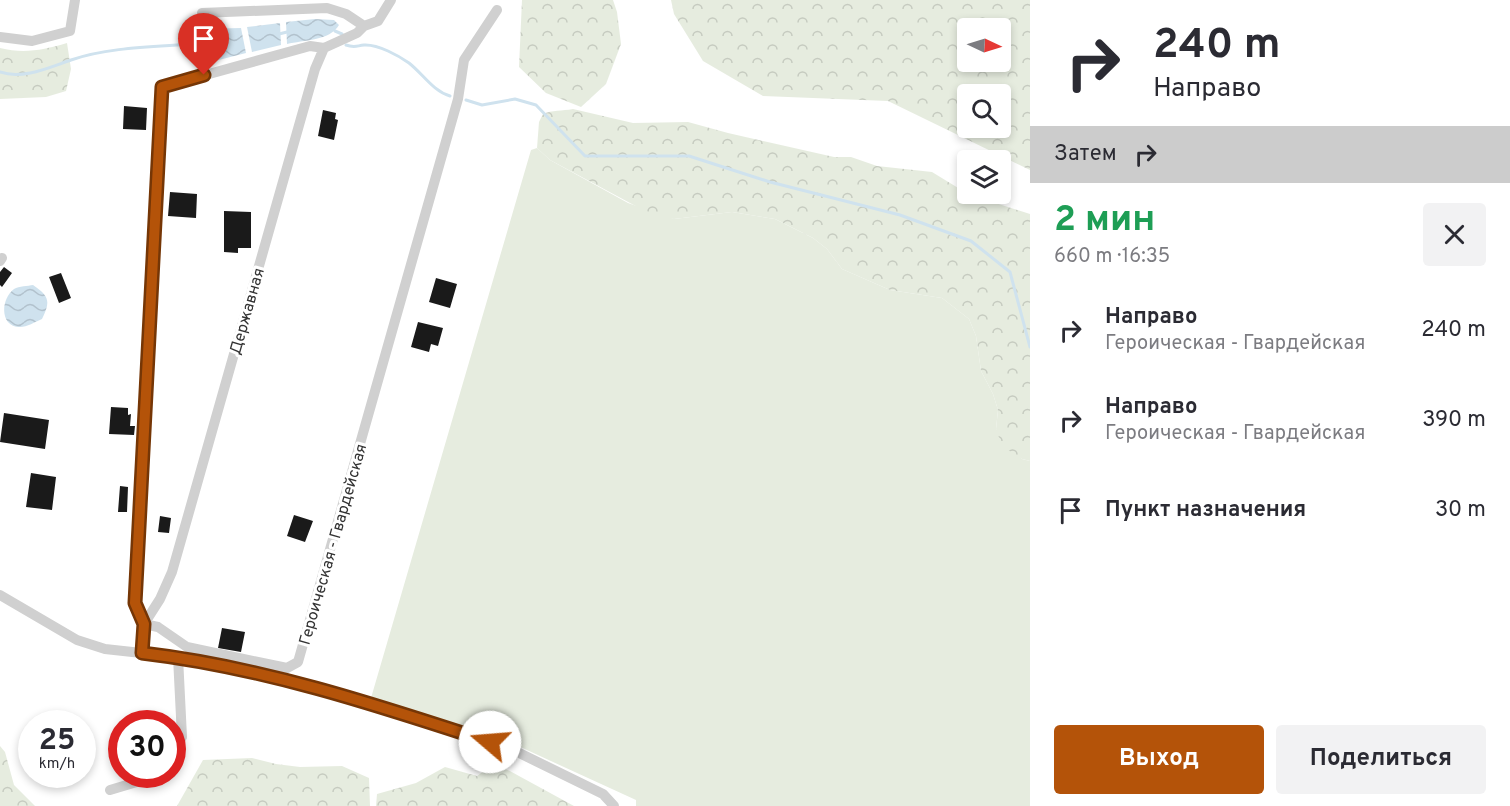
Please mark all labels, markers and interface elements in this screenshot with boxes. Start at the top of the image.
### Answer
pin [178,13,229,75]
north arrow [957,18,1011,72]
map controls [957,18,1011,204]
text: 240 m [1153,20,1281,73]
icon: arrive [187,22,220,55]
icon: right [1054,24,1132,102]
text: Направо [1153,72,1261,106]
button: search [957,84,1011,138]
icon: right [1129,138,1162,171]
text: Затем [1054,141,1117,168]
button: layers [957,150,1011,204]
text: 2 мин [1054,198,1155,244]
button: close [1423,203,1486,266]
text: 660 m · 16:35 [1054,244,1170,270]
street label: Державная [226,266,270,357]
text: Направо [1105,304,1197,331]
icon: right [1054,314,1087,347]
text: 240 m [1421,317,1486,344]
text: Героическая - Гвардейская [1105,331,1365,357]
text: Направо [1105,394,1197,421]
icon: right [1054,404,1087,437]
text: 390 m [1422,407,1486,434]
text: Героическая - Гвардейская [1105,421,1365,447]
street label: Героическая - Гвардейская [296,442,372,647]
icon: arrive [1054,494,1087,527]
text: Пункт назначения [1105,497,1306,524]
text: 30 m [1435,497,1486,524]
speed limit sign: 30 [108,710,186,788]
position arrow [458,710,522,774]
text: 25 [39,723,75,760]
button: Выход [1054,725,1264,794]
button: Поделиться [1276,725,1486,794]
text: km/h [39,755,75,774]

